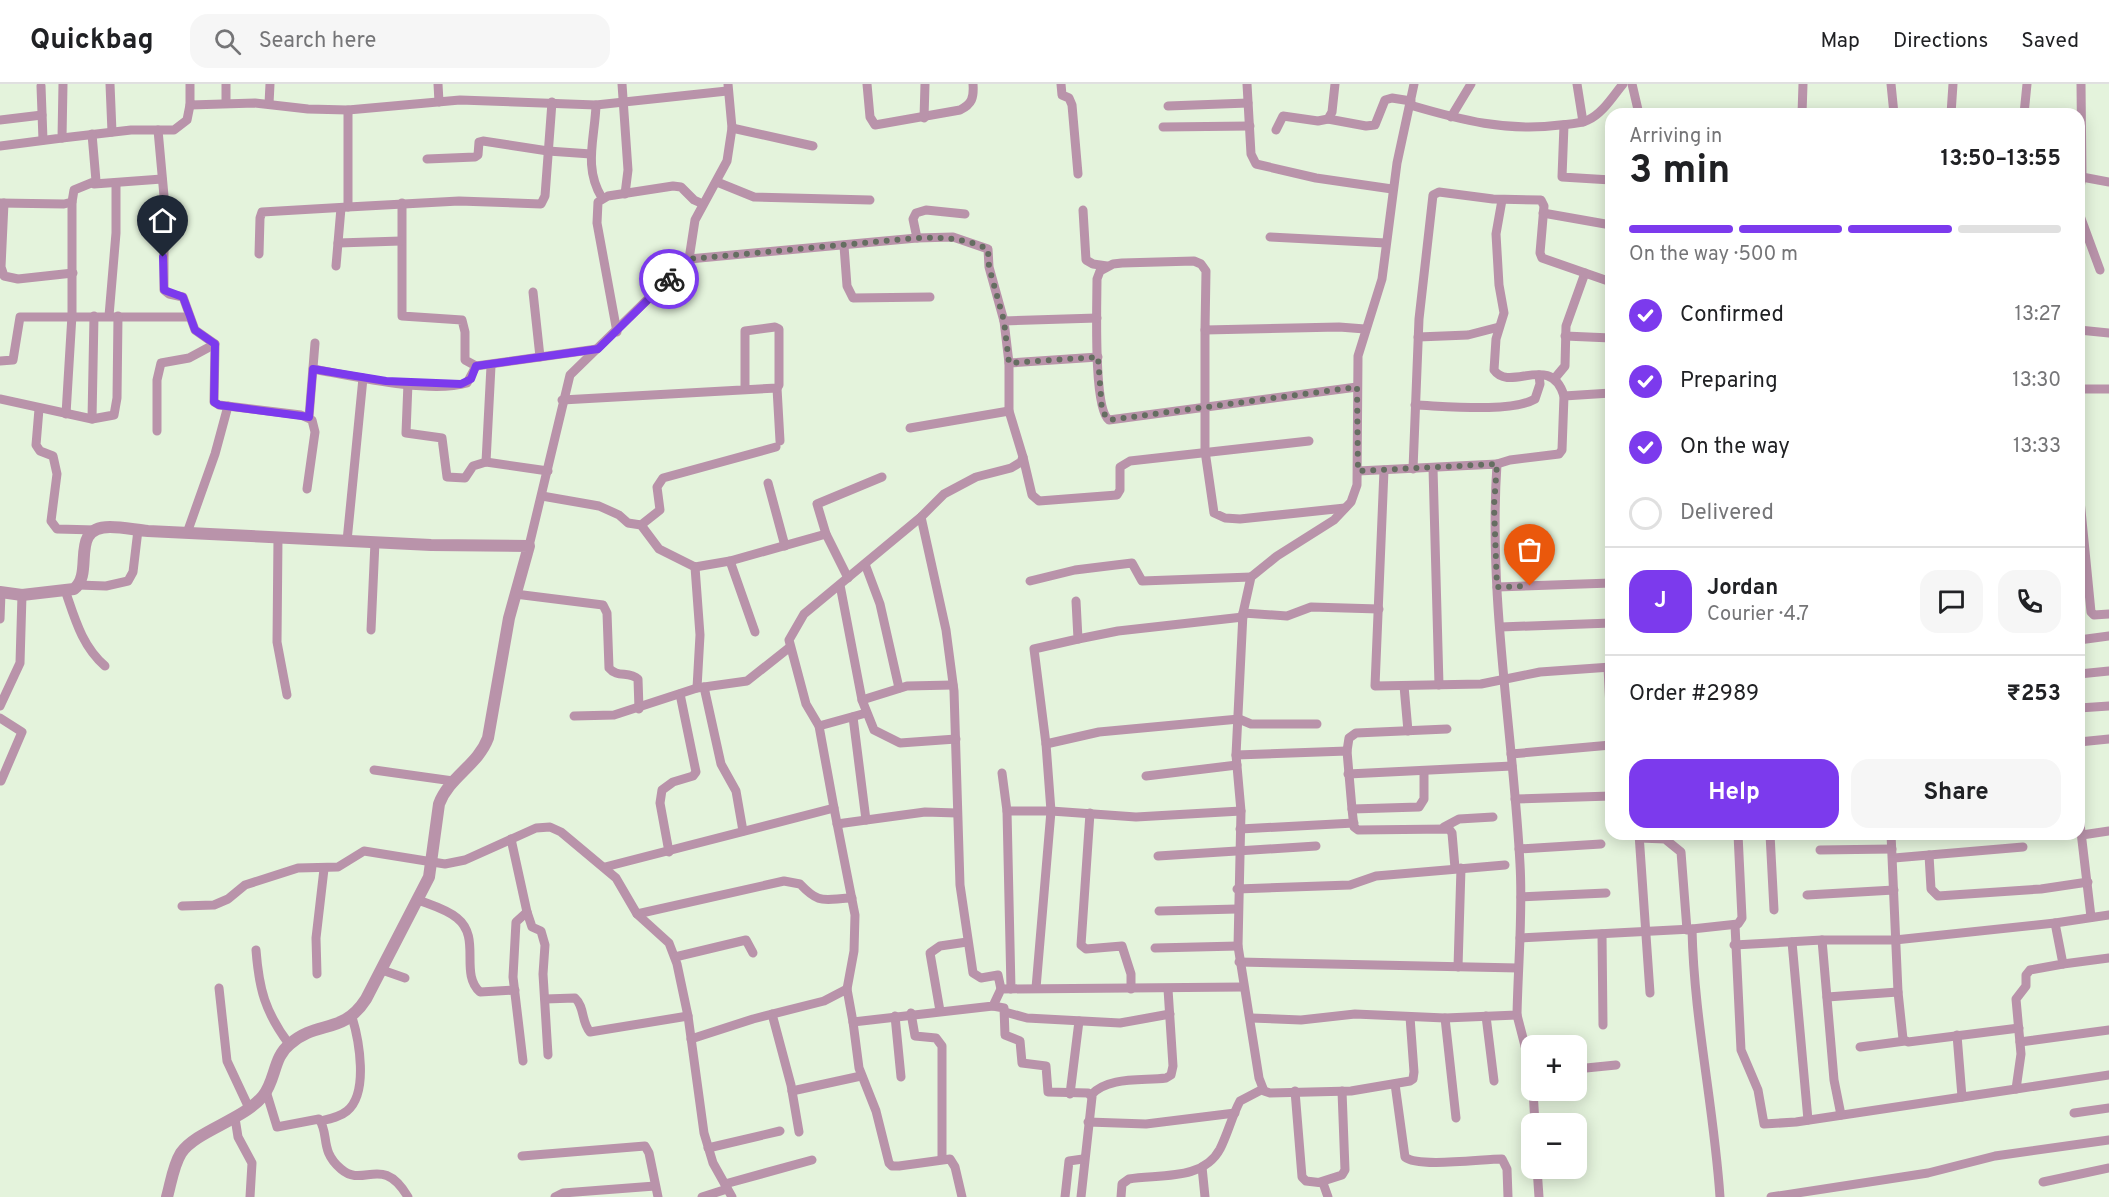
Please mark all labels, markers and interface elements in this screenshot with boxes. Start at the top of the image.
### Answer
search box [190,14,610,68]
text: Quickbag [30,23,154,59]
icon: search [211,25,244,58]
text: Search here [259,28,376,55]
text: Map [1820,28,1860,55]
text: Directions [1893,28,1988,55]
text: Saved [2021,28,2079,55]
text: Arriving in [1629,124,1722,150]
text: 13:50–13:55 [1941,146,2061,173]
text: 3 min [1629,148,1730,197]
pin [137,195,188,257]
icon: home [146,204,179,237]
text: On the way · 500 m [1629,242,1798,268]
courier [639,249,699,309]
icon: bike [653,263,686,296]
icon: check [1629,299,1662,332]
text: Confirmed [1680,302,1784,329]
text: 13:27 [2015,302,2061,328]
icon: check [1629,365,1662,398]
text: Preparing [1680,368,1778,395]
text: 13:30 [2012,368,2061,394]
icon: check [1629,431,1662,464]
text: On the way [1680,434,1790,461]
text: 13:33 [2013,434,2061,460]
text: Delivered [1680,500,1774,527]
pin [1504,524,1555,586]
icon: bag [1513,533,1546,566]
button: chat [1920,570,1983,633]
button: phone [1998,570,2061,633]
text: Jordan [1707,575,1778,602]
text: J [1654,588,1667,615]
text: Courier · 4.7 [1707,602,1809,628]
text: Order #2989 [1629,681,1759,708]
text: ₹253 [2006,681,2061,708]
button: Help [1629,759,1839,828]
button: Share [1851,759,2061,828]
map controls [1521,1035,1587,1179]
button: + [1521,1035,1587,1101]
button: − [1521,1113,1587,1179]

